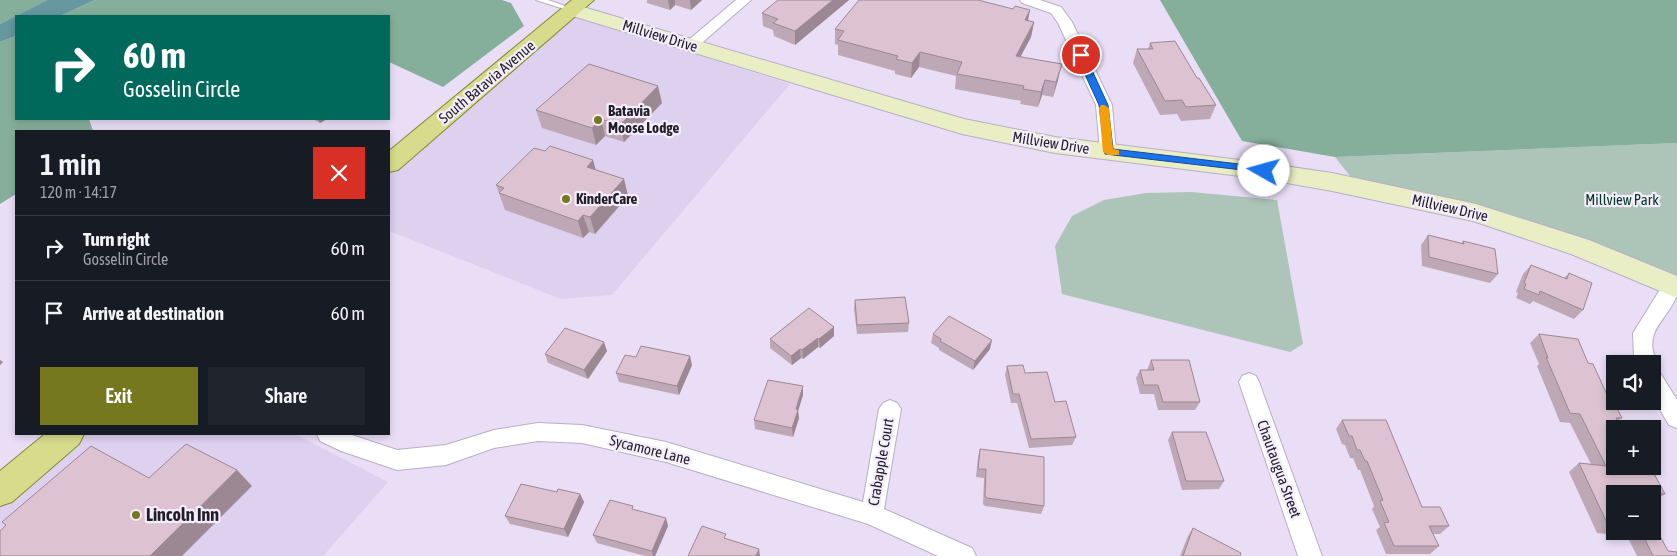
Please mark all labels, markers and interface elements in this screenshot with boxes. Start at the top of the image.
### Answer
street label: Millview Drive [620,16,700,55]
pin [1060,34,1102,76]
icon: right [40,35,105,100]
text: 60 m [123,35,186,75]
street label: South Batavia Avenue [435,36,538,127]
icon: arrive [1067,41,1095,69]
text: Gosselin Circle [123,76,240,102]
place label: Batavia Moose Lodge [608,102,679,136]
marker: Batavia Moose Lodge [592,114,604,126]
street label: Millview Drive [1011,128,1091,157]
position arrow [1237,144,1289,196]
text: 1 min [40,147,101,181]
button: close [313,147,365,199]
text: 120 m · 14:17 [40,183,117,201]
place label: KinderCare [576,190,638,207]
street label: Millview Drive [1410,190,1490,225]
park label: Millview Park [1585,191,1659,208]
marker: KinderCare [560,193,572,205]
text: Turn right [83,228,150,250]
icon: right [40,234,68,262]
text: 60 m [331,237,365,259]
text: Gosselin Circle [83,250,168,268]
icon: arrive [40,299,68,327]
text: Arrive at destination [83,302,224,324]
text: 60 m [331,302,365,324]
map controls [1606,355,1661,540]
button: sound [1606,355,1661,410]
button: Exit [40,367,198,425]
button: Share [208,367,365,425]
street label: Crabapple Court [864,417,897,507]
street label: Chautaugua Street [1254,418,1305,520]
button: + [1606,420,1661,475]
street label: Sycamore Lane [608,431,692,468]
button: − [1606,485,1661,540]
place label: Lincoln Inn [146,504,219,525]
marker: Lincoln Inn [130,509,142,521]

